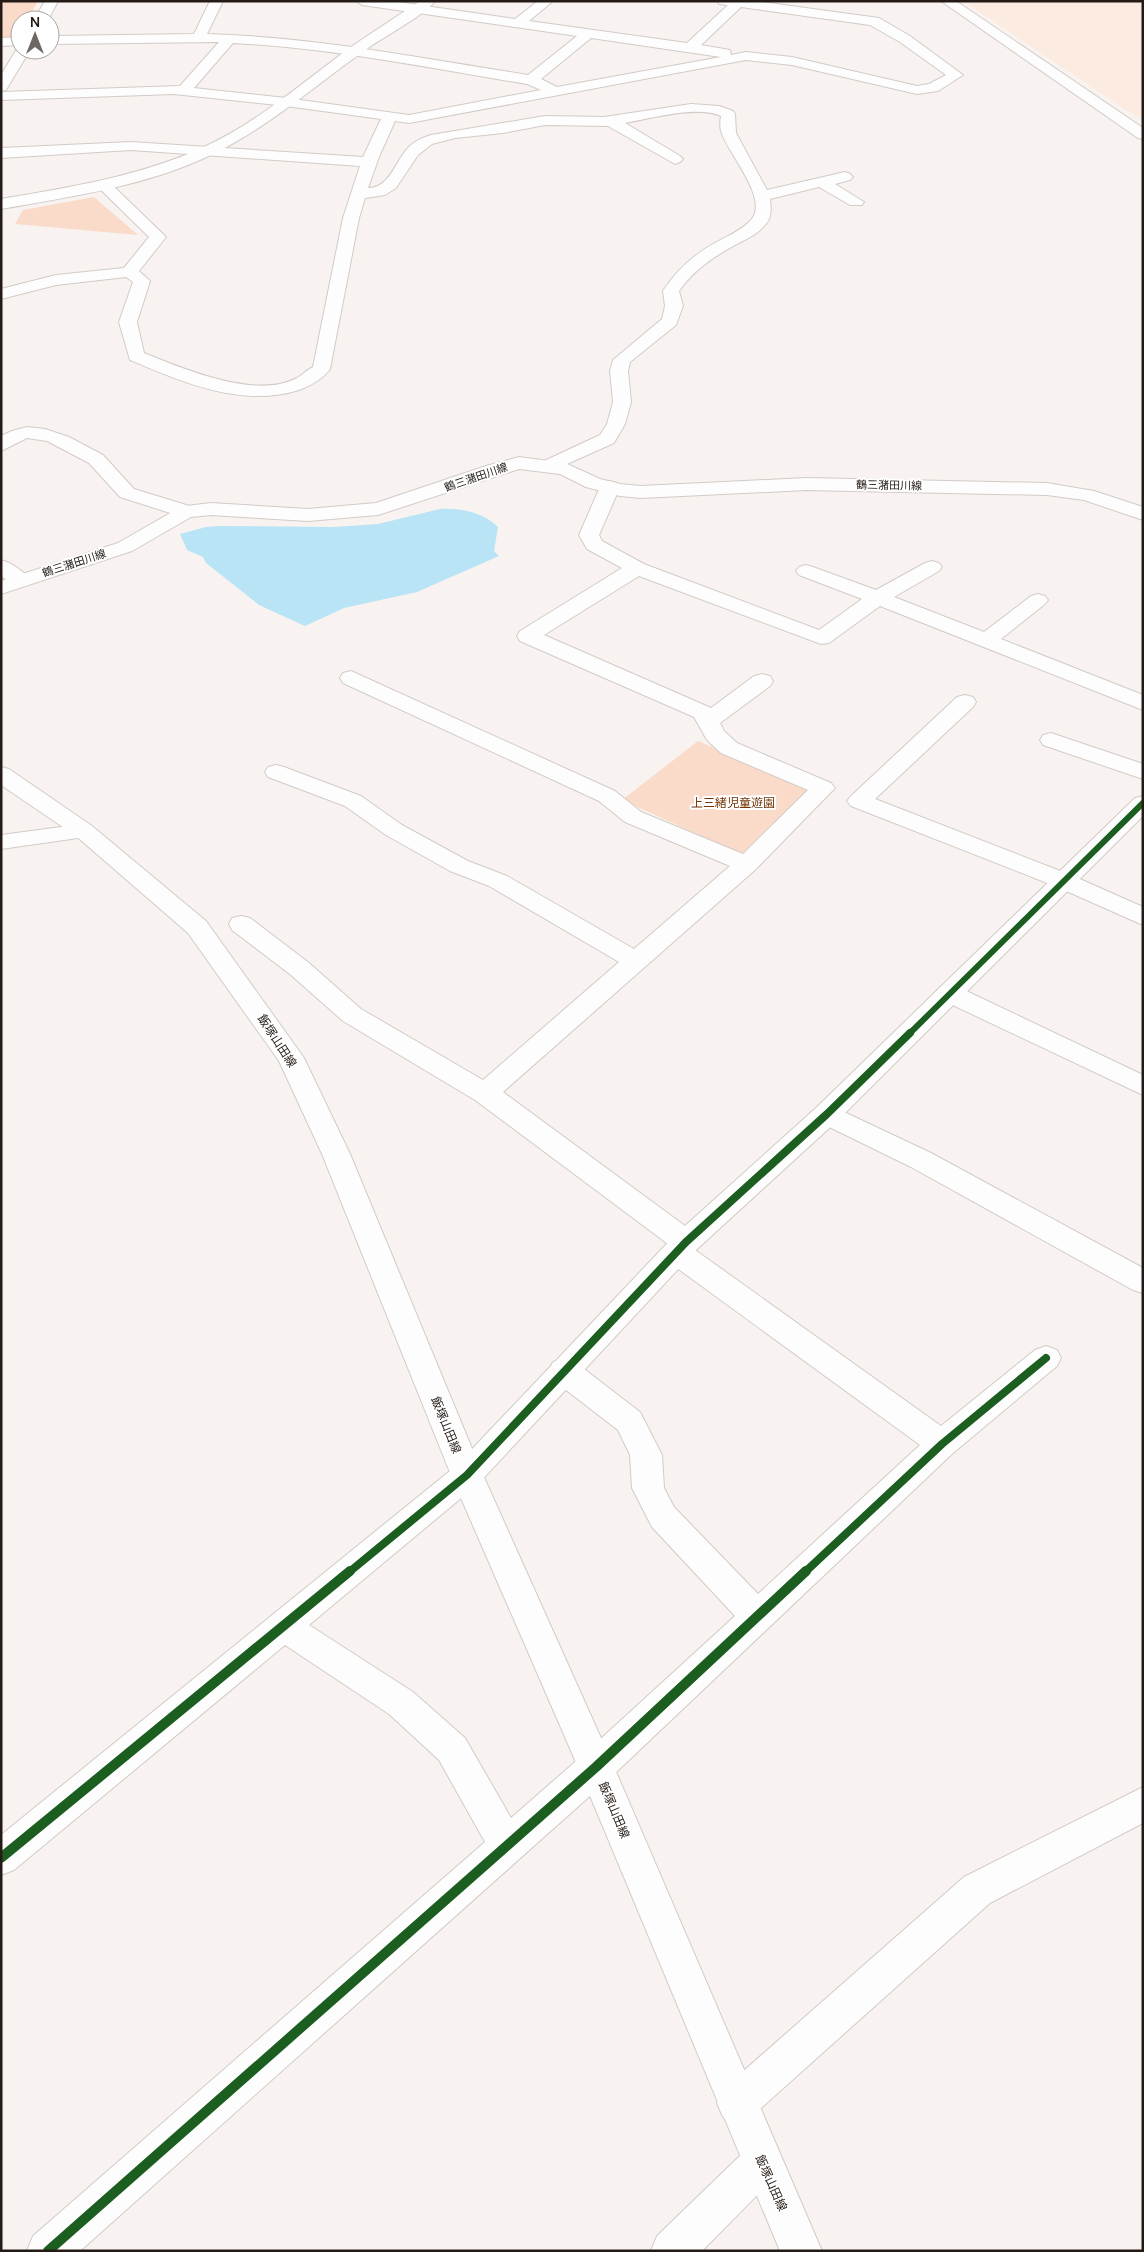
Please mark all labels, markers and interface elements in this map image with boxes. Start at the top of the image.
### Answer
north arrow [10,10,60,60]
text: N [30,12,40,31]
street label: 鶴三潴田川線 [442,459,509,494]
street label: 鶴三潴田川線 [856,476,922,493]
street label: 鶴三潴田川線 [40,545,108,580]
park label: 上三緒児童遊園 [691,794,775,811]
street label: 飯塚山田線 [254,1011,301,1071]
street label: 飯塚山田線 [427,1394,466,1456]
street label: 飯塚山田線 [595,1779,634,1841]
street label: 飯塚山田線 [751,2152,791,2214]

